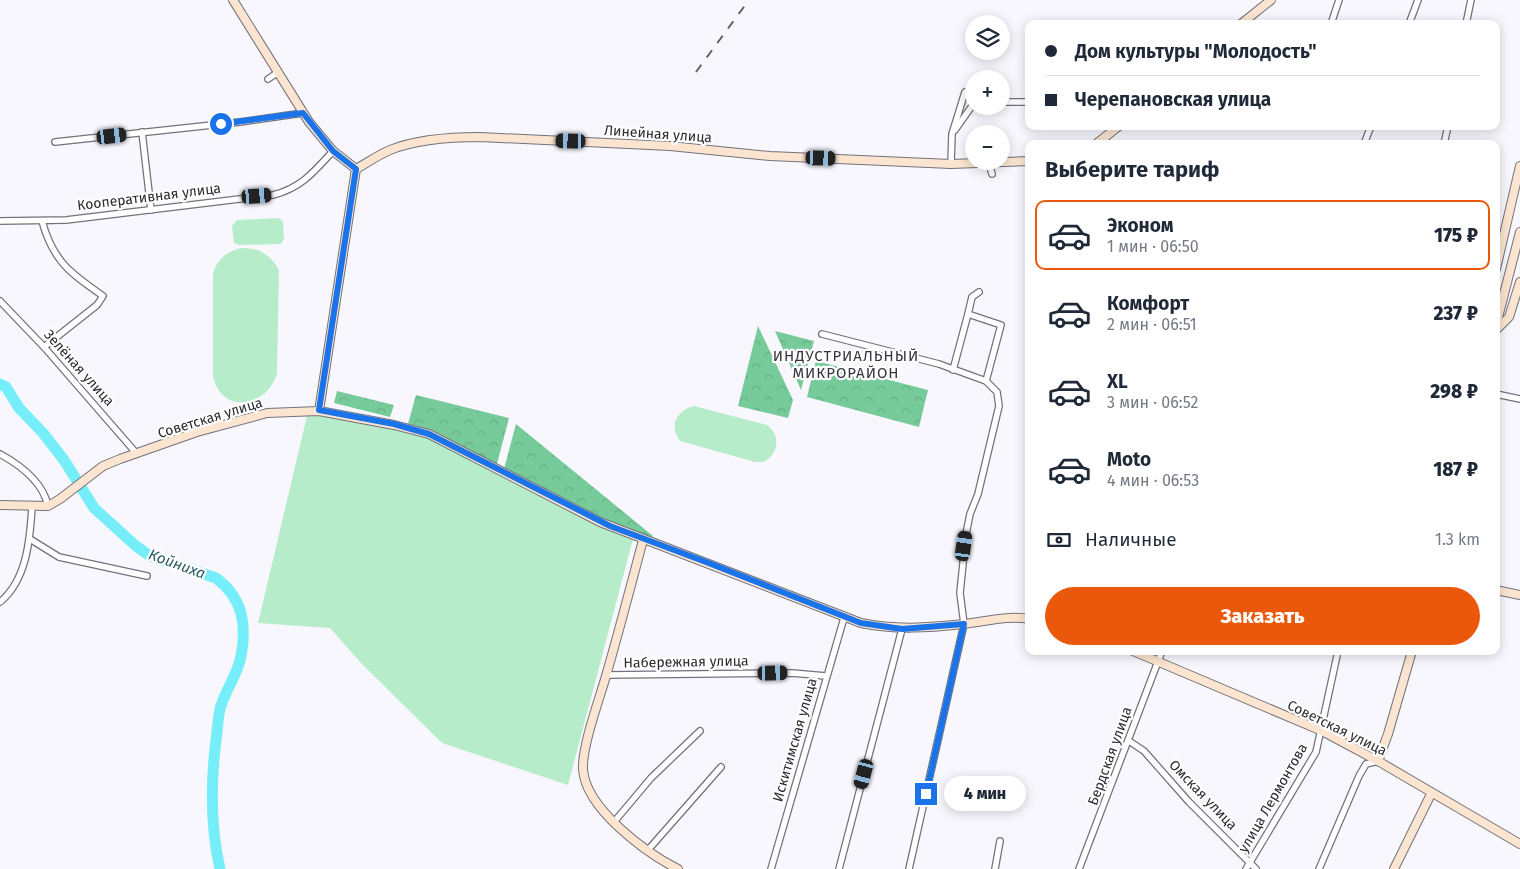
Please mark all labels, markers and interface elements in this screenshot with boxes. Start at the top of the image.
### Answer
map controls [965,15,1010,170]
button: layers [965,15,1010,60]
text: Дом культуры "Молодость" [1075,40,1317,63]
button: + [965,70,1010,115]
text: Черепановская улица [1075,88,1271,111]
route start [210,113,232,135]
street label: Линейная улица [603,122,713,146]
button: − [965,125,1010,170]
car [96,127,127,145]
car [555,133,586,149]
car [805,150,836,166]
text: Выберите тариф [1045,156,1220,183]
street label: Кооперативная улица [76,180,222,214]
car [241,187,272,205]
icon: car [1047,213,1092,258]
text: Эконом [1107,214,1174,237]
text: 175 ₽ [1434,224,1478,247]
text: 1 мин · 06:50 [1107,237,1199,256]
icon: car [1047,291,1092,336]
text: Комфорт [1107,292,1189,315]
text: 237 ₽ [1433,302,1478,325]
text: 2 мин · 06:51 [1107,315,1197,334]
street label: Зелёная улица [40,326,118,410]
district label: ИНДУСТРИАЛЬНЫЙ МИКРОРАЙОН [773,347,919,382]
icon: car [1047,369,1092,414]
text: XL [1107,370,1128,393]
text: 298 ₽ [1430,380,1478,403]
text: 3 мин · 06:52 [1107,393,1198,412]
street label: Советская улица [156,394,264,442]
icon: car [1047,447,1092,492]
text: Moto [1107,448,1151,471]
text: 187 ₽ [1433,458,1478,481]
text: 4 мин · 06:53 [1107,471,1199,490]
icon: cash [1045,526,1073,554]
text: Наличные [1085,528,1177,551]
car [954,530,973,562]
text: 1.3 km [1435,530,1480,549]
water label: Койниха [146,545,208,583]
button: Заказать [1045,587,1480,645]
street label: Набережная улица [623,652,749,672]
car [757,665,788,681]
street label: Искитимская улица [769,676,821,804]
street label: Советская улица [1284,697,1390,759]
street label: Бердская улица [1084,704,1136,808]
street label: улица Лермонтова [1235,740,1311,856]
street label: Омская улица [1165,756,1241,834]
car [852,758,875,790]
callout: 4 мин [944,776,1026,812]
route end [915,783,937,805]
text: 4 мин [964,784,1006,803]

